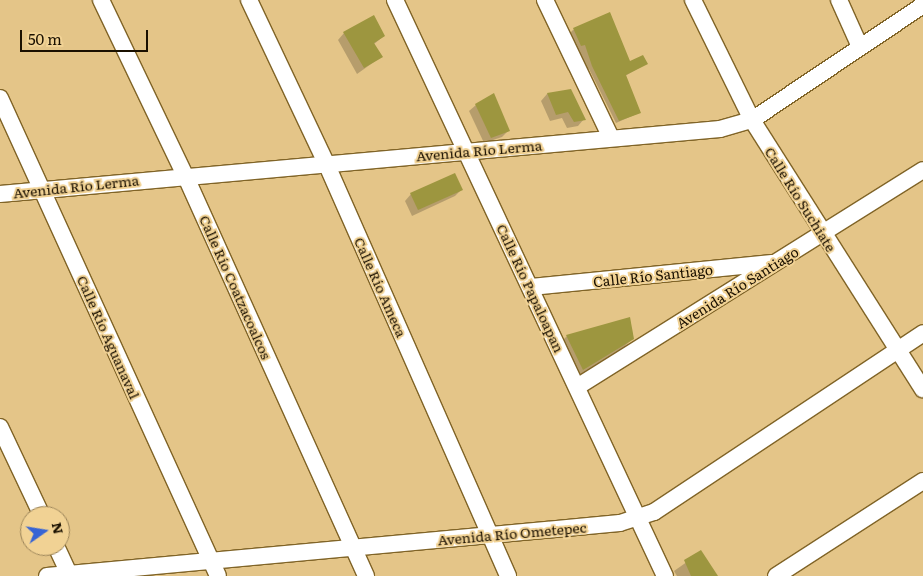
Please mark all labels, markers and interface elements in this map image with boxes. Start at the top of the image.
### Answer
scale bar [22,20,150,52]
text: 50 m [28,27,62,50]
street label: Avenida Río Lerma [415,136,543,164]
street label: Calle Río Suchiate [762,144,840,254]
street label: Avenida Río Lerma [12,171,140,201]
street label: Calle Río Coatzacoalcos [197,212,275,362]
street label: Calle Río Papaloapan [494,221,568,355]
street label: Calle Río Ameca [351,234,411,340]
street label: Avenida Río Santiago [673,243,801,331]
street label: Calle Río Santiago [592,260,714,290]
street label: Calle Río Aguanaval [74,273,144,401]
north arrow [20,506,70,556]
street label: Avenida Río Ometepec [437,518,587,548]
text: N [48,520,70,536]

